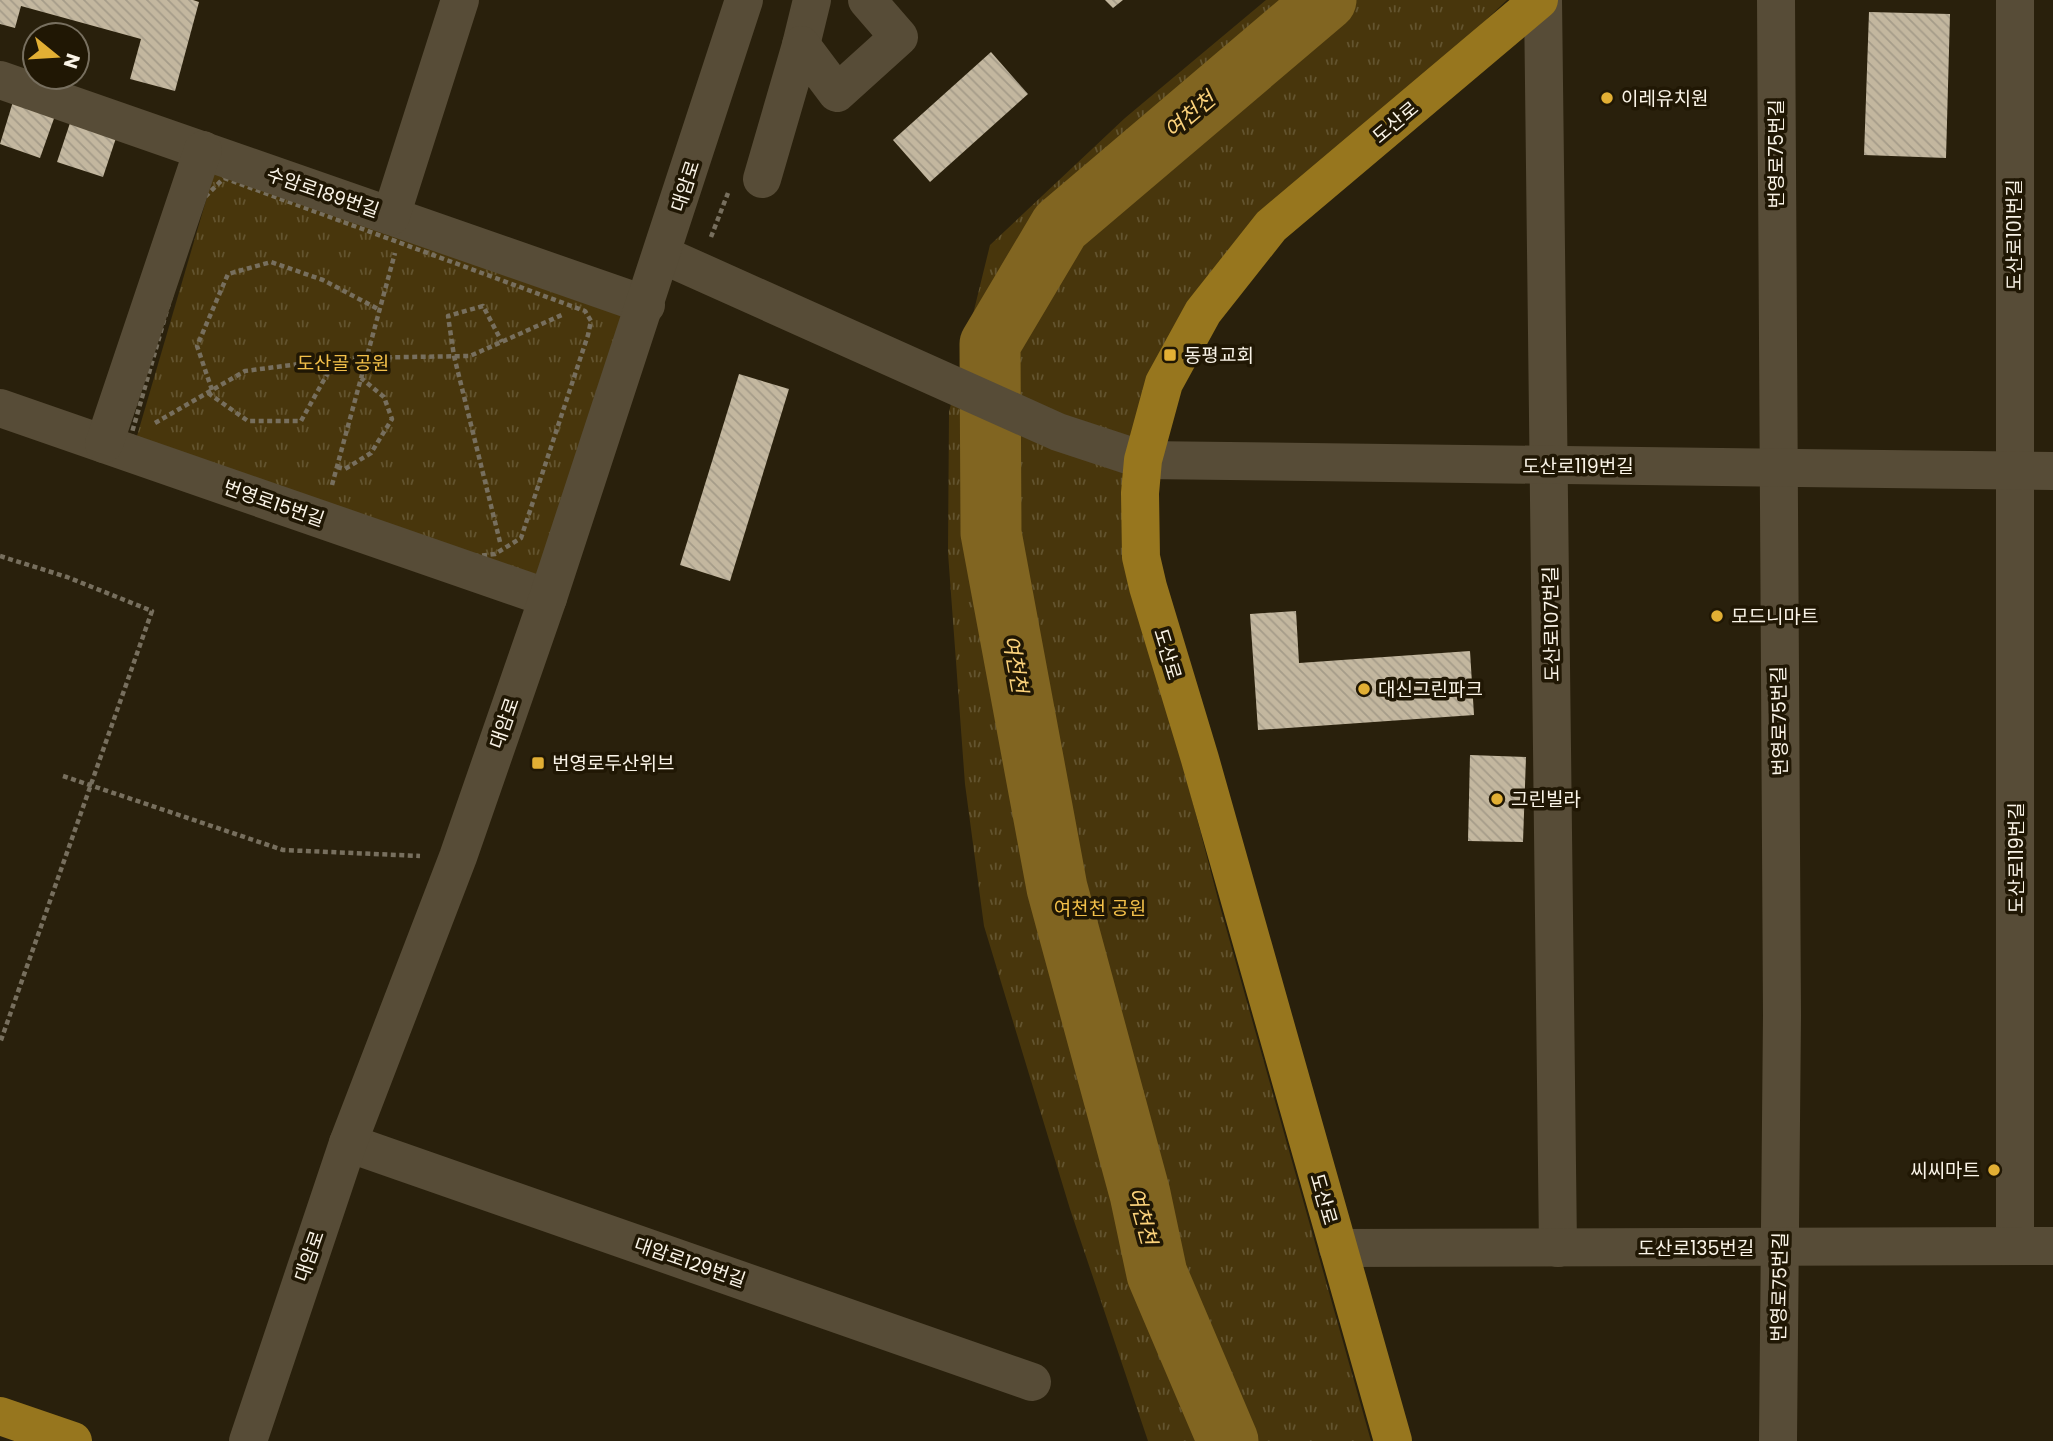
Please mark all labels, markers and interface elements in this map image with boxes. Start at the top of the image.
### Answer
north arrow [21,21,91,91]
text: N [57,50,87,72]
water label: 여천천 [1158,83,1223,144]
place label: 이레유치원 [1621,85,1708,112]
marker: 이레유치원 [1599,90,1615,106]
street label: 도산로 [1367,95,1424,150]
street label: 번영로75번길 [1763,99,1790,209]
street label: 대암로 [665,157,706,215]
street label: 수암로189번길 [263,161,383,224]
street label: 도산로101번길 [2001,179,2028,291]
place label: 동평교회 [1184,342,1254,369]
marker: 동평교회 [1162,347,1178,363]
park label: 도산골 공원 [297,350,389,377]
street label: 도산로119번길 [1522,453,1634,480]
street label: 번영로15번길 [220,474,328,533]
street label: 도산로107번길 [1537,566,1566,682]
place label: 모드니마트 [1731,603,1818,630]
marker: 모드니마트 [1709,608,1725,624]
street label: 도산로 [1147,625,1188,683]
water label: 여천천 [996,633,1035,698]
street label: 번영로75번길 [1765,666,1794,776]
place label: 대신그린파크 [1378,676,1483,703]
marker: 대신그린파크 [1356,681,1372,697]
street label: 대암로 [483,694,526,752]
place label: 번영로두산위브 [552,750,674,777]
marker: 번영로두산위브 [530,755,546,771]
place label: 그린빌라 [1511,786,1581,813]
marker: 그린빌라 [1489,791,1505,807]
street label: 도산로119번길 [2003,802,2030,914]
park label: 여천천 공원 [1054,895,1146,922]
place label: 씨씨마트 [1910,1157,1980,1184]
marker: 씨씨마트 [1986,1162,2002,1178]
street label: 도산로 [1303,1170,1344,1228]
water label: 여천천 [1121,1184,1165,1250]
street label: 대암로 [288,1227,331,1285]
street label: 대암로129번길 [630,1231,749,1294]
street label: 번영로75번길 [1765,1232,1794,1342]
street label: 도산로135번길 [1638,1235,1754,1262]

